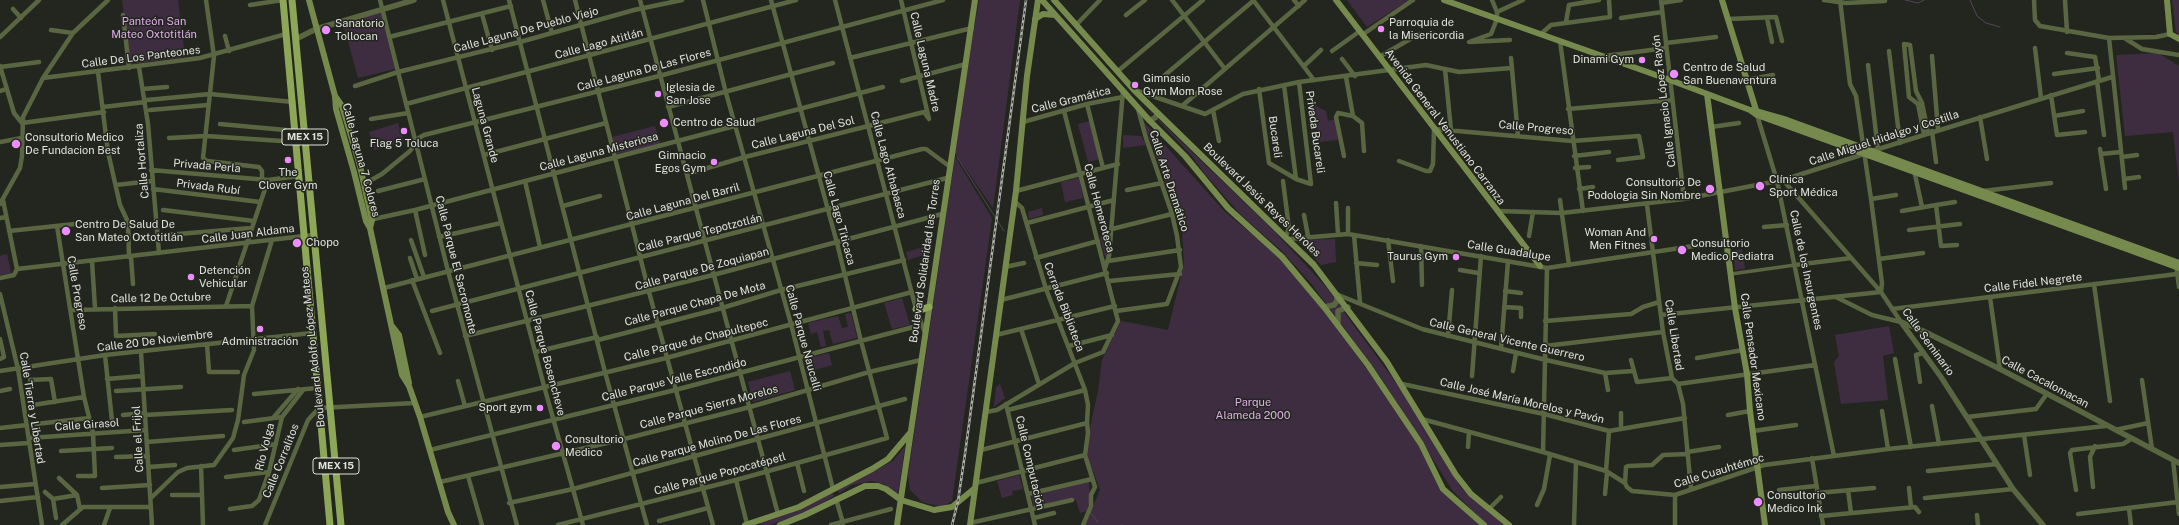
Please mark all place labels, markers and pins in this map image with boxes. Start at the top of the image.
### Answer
place label: Parroquia de la Misericordia [1389,16,1464,42]
place label: Sanatorio Tollocan [335,17,384,43]
marker: Sanatorio Tollocan [320,24,332,36]
marker: Parroquia de la Misericordia [1376,24,1386,34]
place label: Dinami Gym [1573,53,1634,67]
marker: Dinami Gym [1637,55,1647,65]
place label: Centro de Salud San Buenaventura [1683,61,1776,87]
marker: Centro de Salud San Buenaventura [1668,68,1680,80]
place label: Gimnasio Gym Mom Rose [1143,72,1222,98]
marker: Gimnasio Gym Mom Rose [1130,80,1140,90]
place label: Iglesia de San Jose [666,81,715,107]
marker: Iglesia de San Jose [653,89,663,99]
place label: Centro de Salud [673,116,755,130]
marker: Centro de Salud [658,117,670,129]
marker: Flag 5 Toluca [399,126,409,136]
place label: Consultorio Medico De Fundacion Best [25,131,124,157]
place label: Flag 5 Toluca [370,137,438,151]
marker: Consultorio Medico De Fundacion Best [10,138,22,150]
place label: Gimnacio Egos Gym [655,149,706,175]
marker: The Clover Gym [283,155,293,165]
marker: Gimnacio Egos Gym [709,157,719,167]
place label: The Clover Gym [259,166,317,192]
place label: Clínica Sport Médica [1769,173,1837,199]
place label: Consultorio De Podologia Sin Nombre [1587,176,1701,202]
marker: Clínica Sport Médica [1754,180,1766,192]
marker: Consultorio De Podologia Sin Nombre [1704,183,1716,195]
place label: Centro De Salud De San Mateo Oxtotitlán [75,218,183,244]
marker: Centro De Salud De San Mateo Oxtotitlán [60,225,72,237]
place label: Woman And Men Fitnes [1584,226,1646,252]
marker: Woman And Men Fitnes [1649,234,1659,244]
place label: Chopo [306,236,339,250]
marker: Chopo [291,237,303,249]
place label: Consultorio Medico Pediatra [1691,237,1774,263]
marker: Consultorio Medico Pediatra [1676,244,1688,256]
place label: Taurus Gym [1387,250,1448,264]
marker: Taurus Gym [1451,252,1461,262]
place label: Detención Vehicular [199,264,251,290]
marker: Detención Vehicular [186,272,196,282]
marker: Administración [255,324,265,334]
place label: Administración [222,335,298,349]
place label: Sport gym [479,401,532,415]
marker: Sport gym [535,403,545,413]
place label: Consultorio Medico [565,433,624,459]
marker: Consultorio Medico [550,440,562,452]
place label: Consultorio Medico Ink [1767,489,1826,515]
marker: Consultorio Medico Ink [1752,496,1764,508]

